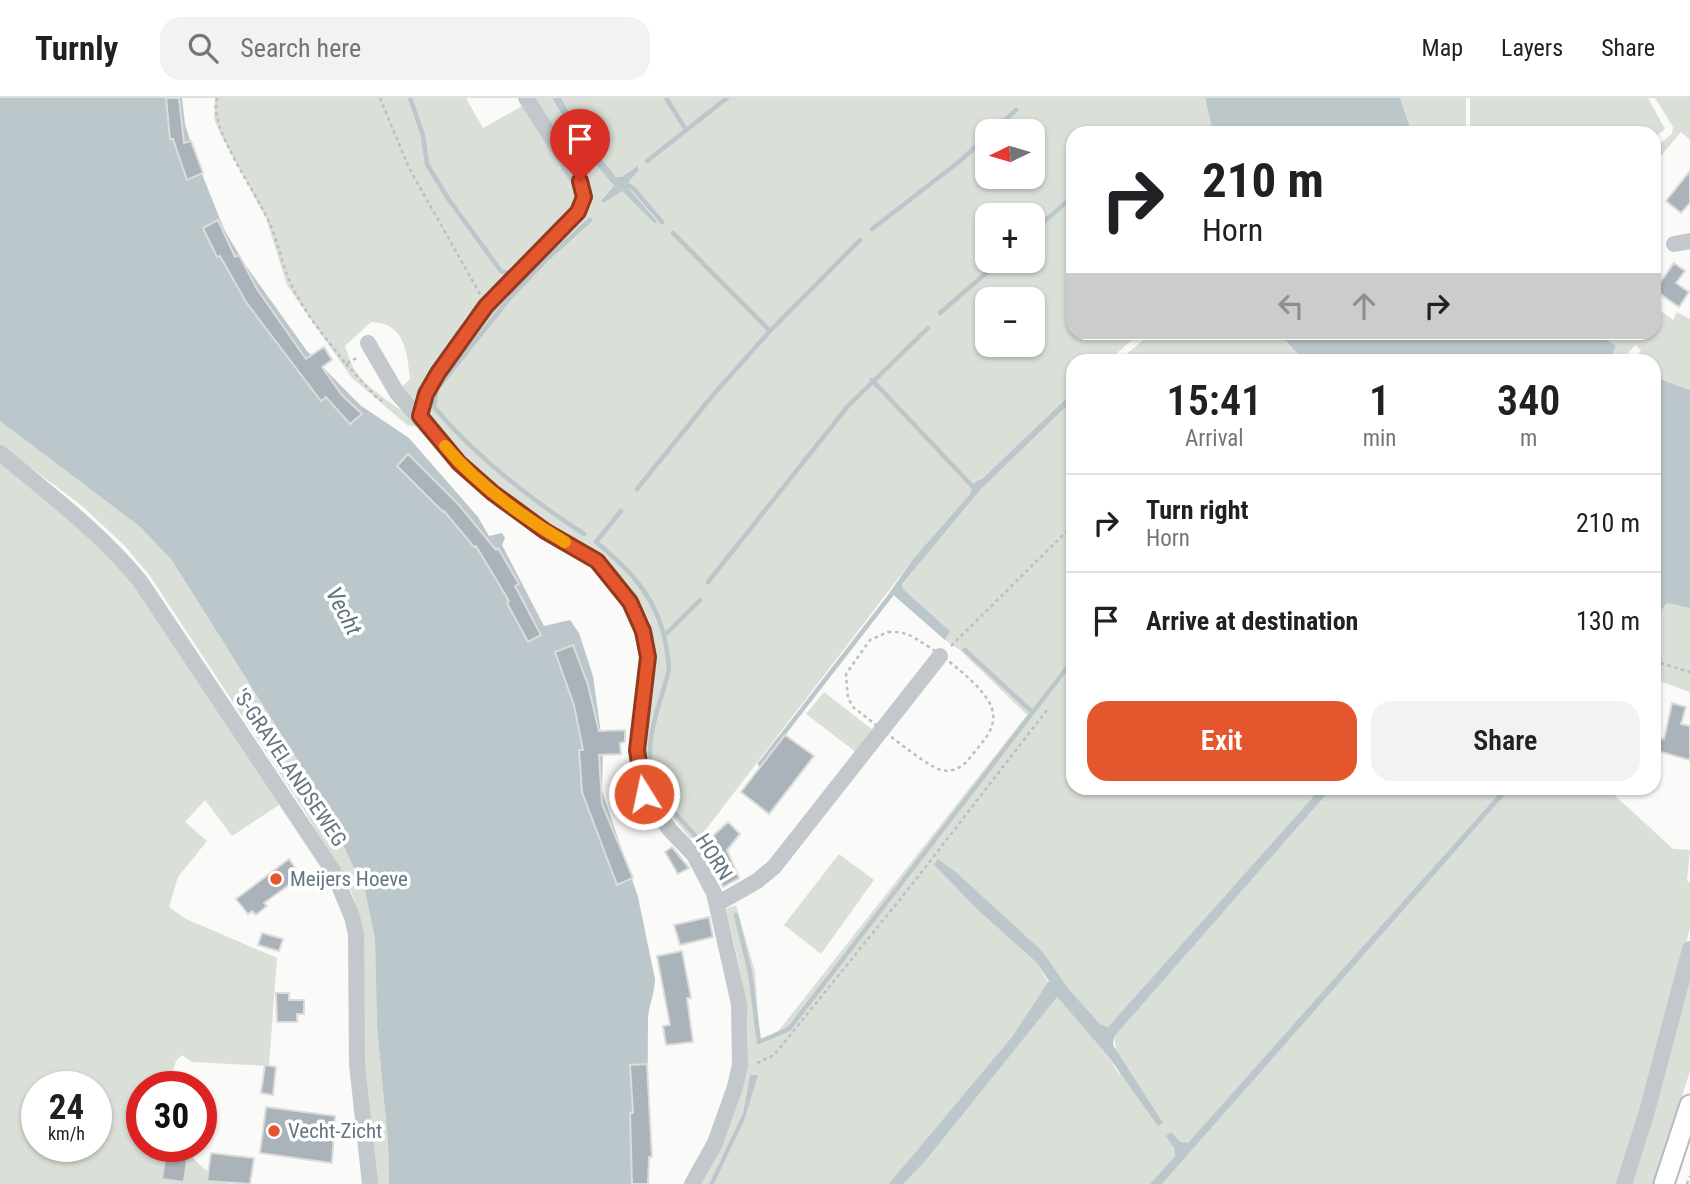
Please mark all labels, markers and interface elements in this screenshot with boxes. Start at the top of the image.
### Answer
search box [160,17,650,80]
text: Turnly [35,29,118,68]
icon: search [184,29,222,67]
text: Search here [240,33,361,63]
text: Map [1422,34,1463,62]
text: Layers [1501,34,1563,62]
text: Share [1601,34,1655,62]
pin [550,109,610,181]
north arrow [975,119,1045,189]
map controls [975,119,1045,357]
icon: arrive [561,120,599,158]
text: 210 m [1202,152,1324,209]
icon: right [1087,154,1178,245]
button: + [975,203,1045,273]
text: Horn [1202,211,1263,249]
button: − [975,287,1045,357]
icon: left [1272,287,1310,325]
icon: ahead [1345,287,1383,325]
icon: right [1418,287,1456,325]
text: 15:41 [1167,376,1262,425]
text: 1 [1369,376,1390,425]
text: 340 [1497,376,1560,425]
text: Arrival [1185,425,1244,452]
text: min [1363,425,1396,452]
text: m [1520,425,1537,452]
text: Turn right [1146,495,1248,525]
icon: right [1087,504,1125,542]
text: 210 m [1576,508,1640,538]
text: Horn [1146,525,1190,552]
water label: Vecht [320,583,367,640]
icon: arrive [1087,602,1125,640]
text: Arrive at destination [1146,606,1358,636]
text: 130 m [1576,606,1640,636]
street label: 'S-GRAVELANDSEWEG [229,685,351,851]
button: Exit [1087,701,1357,781]
button: Share [1371,701,1640,781]
position arrow [607,757,681,831]
street label: HORN [691,830,737,884]
place label: Meijers Hoeve [290,867,408,891]
marker: Meijers Hoeve [268,871,284,887]
speed limit sign: 30 [126,1071,217,1162]
text: 24 [49,1087,84,1128]
place label: Vecht-Zicht [288,1119,382,1143]
text: km/h [48,1123,85,1144]
marker: Vecht-Zicht [266,1123,282,1139]

